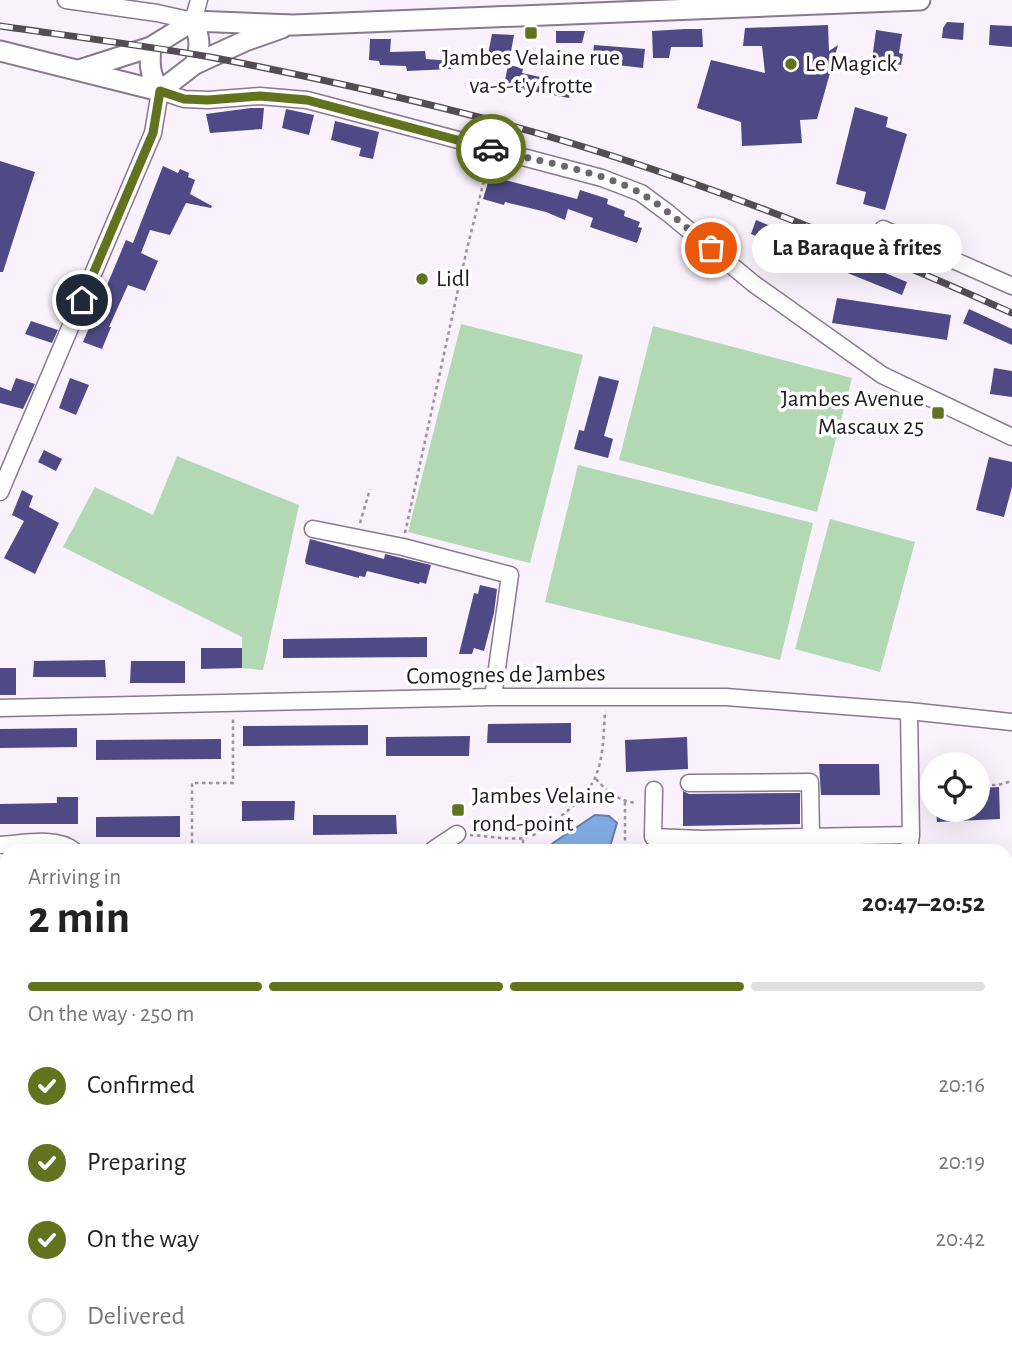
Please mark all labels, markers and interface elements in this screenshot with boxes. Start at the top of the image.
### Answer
marker: Jambes Velaine rue va-s-t'y frotte [523,25,539,41]
place label: Jambes Velaine rue va-s-t'y frotte [442,46,620,98]
place label: Le Magick [805,52,897,76]
marker: Le Magick [783,56,799,72]
courier [456,114,526,184]
icon: car [472,130,510,168]
pin [681,218,741,278]
callout: La Baraque à frites [753,224,963,272]
icon: bag [692,229,730,267]
text: La Baraque à frites [772,237,942,260]
place label: Lidl [436,267,470,291]
pin [52,270,112,330]
marker: Lidl [414,271,430,287]
icon: home [63,281,101,319]
place label: Jambes Avenue Mascaux 25 [781,387,924,439]
marker: Jambes Avenue Mascaux 25 [930,405,946,421]
street label: Comognes de Jambes [406,661,606,689]
map controls [920,752,990,822]
button: locate [920,752,990,822]
place label: Jambes Velaine rond-point [472,784,615,836]
marker: Jambes Velaine rond-point [450,802,466,818]
text: Arriving in [28,866,121,889]
text: 20:47–20:52 [862,890,985,916]
text: 2 min [28,895,130,941]
text: On the way · 250 m [28,1003,195,1026]
icon: check [28,1067,66,1105]
text: Confirmed [87,1072,195,1098]
text: 20:16 [938,1074,985,1097]
icon: check [28,1144,66,1182]
text: Preparing [87,1149,186,1175]
text: 20:19 [938,1151,985,1174]
icon: check [28,1221,66,1259]
text: On the way [87,1226,199,1252]
text: 20:42 [936,1228,985,1251]
text: Delivered [87,1303,185,1329]

